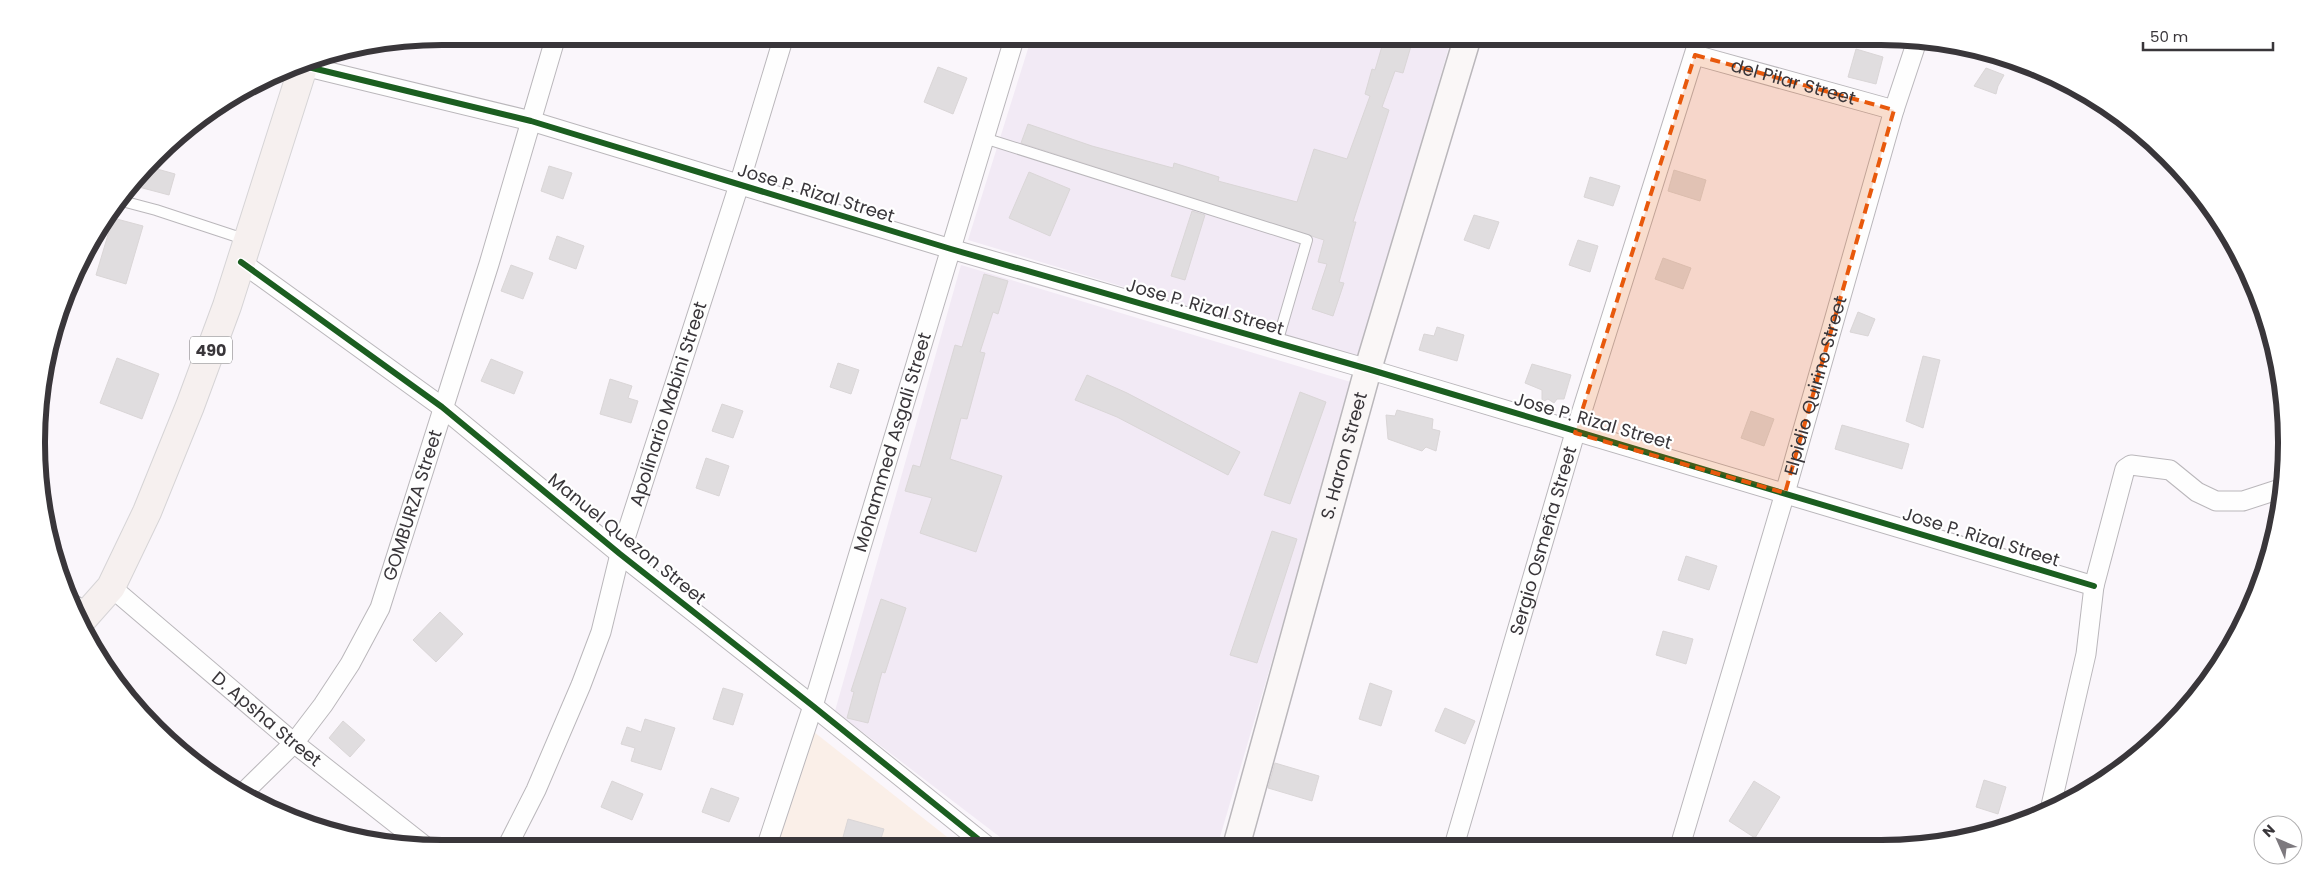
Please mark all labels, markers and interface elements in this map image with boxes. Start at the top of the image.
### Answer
scale bar [2143,20,2273,52]
text: 50 m [2150,26,2188,47]
street label: del Pilar Street [1728,53,1859,111]
street label: Jose P. Rizal Street [735,157,898,228]
street label: Jose P. Rizal Street [1123,272,1287,341]
street label: Elpidio Quirino Street [1778,293,1852,478]
street label: Apolinario Mabini Street [623,298,713,509]
street label: Mohammed Asgali Street [847,329,937,555]
road number: 490 [190,336,232,364]
street label: Jose P. Rizal Street [1511,386,1675,455]
street label: S. Haron Street [1314,389,1373,522]
street label: GOMBURZA Street [376,426,448,584]
street label: Sergio Osmeña Street [1503,443,1582,638]
street label: Manuel Quezon Street [543,467,712,610]
street label: Jose P. Rizal Street [1900,501,2063,572]
street label: D. Apsha Street [207,665,327,772]
north arrow [2253,815,2303,865]
text: N [2258,820,2280,842]

